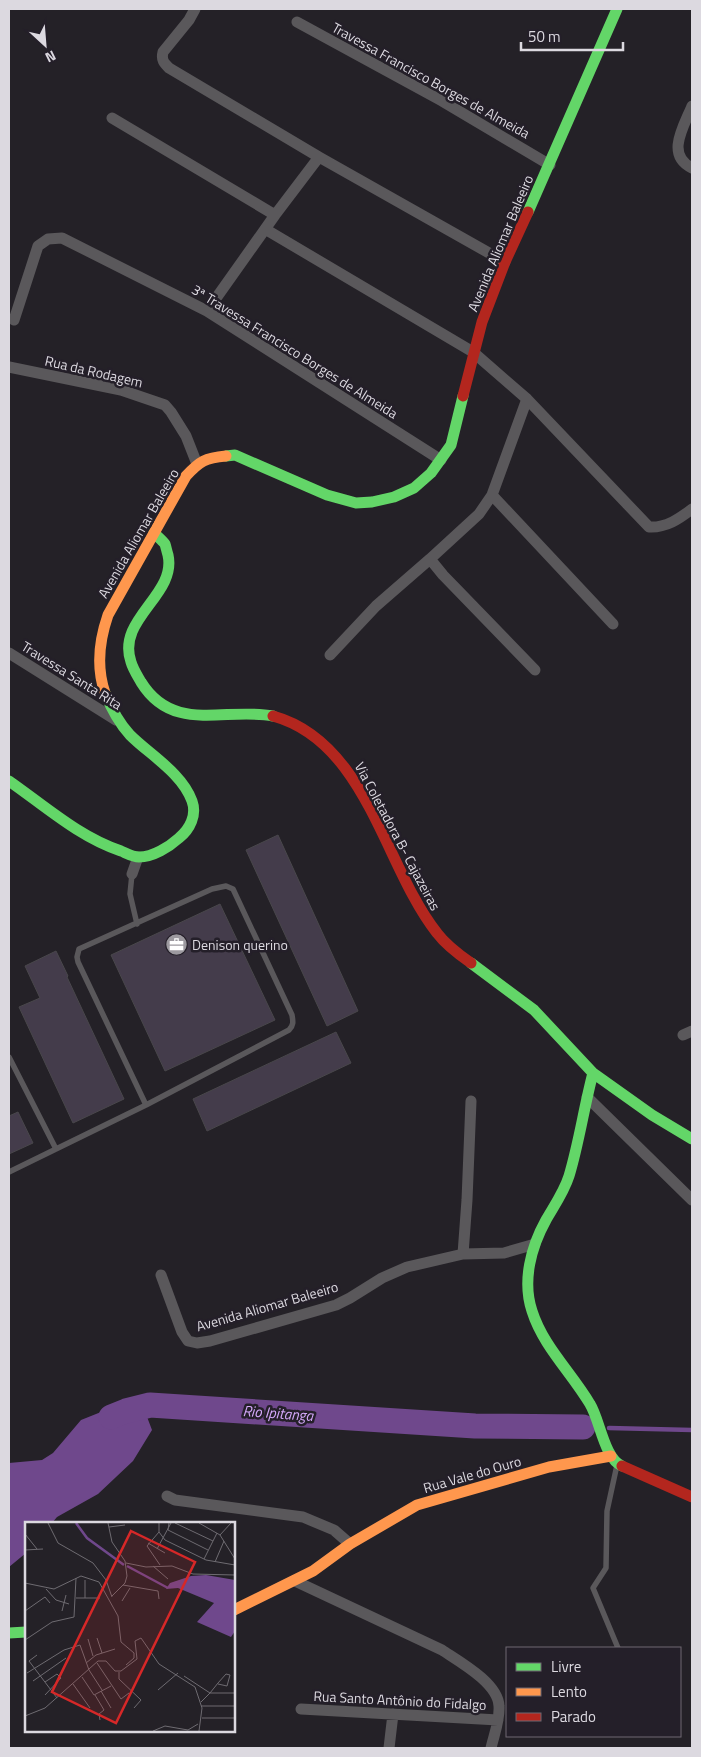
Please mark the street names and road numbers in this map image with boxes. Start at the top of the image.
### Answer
street label: Travessa Francisco Borges de Almeida [328,17,534,143]
street label: Avenida Aliomar Baleeiro [462,171,538,315]
street label: 3ª Travessa Francisco Borges de Almeida [188,279,402,423]
street label: Rua da Rodagem [43,350,145,392]
street label: Avenida Aliomar Baleeiro [92,464,184,602]
street label: Travessa Santa Rita [17,636,127,714]
street label: Via Coletadora B- Cajazeiras [350,758,446,914]
street label: Avenida Aliomar Baleeiro [194,1276,340,1336]
street label: Rua Vale do Ouro [421,1450,523,1498]
street label: Rua Santo Antônio do Fidalgo [313,1685,487,1715]

